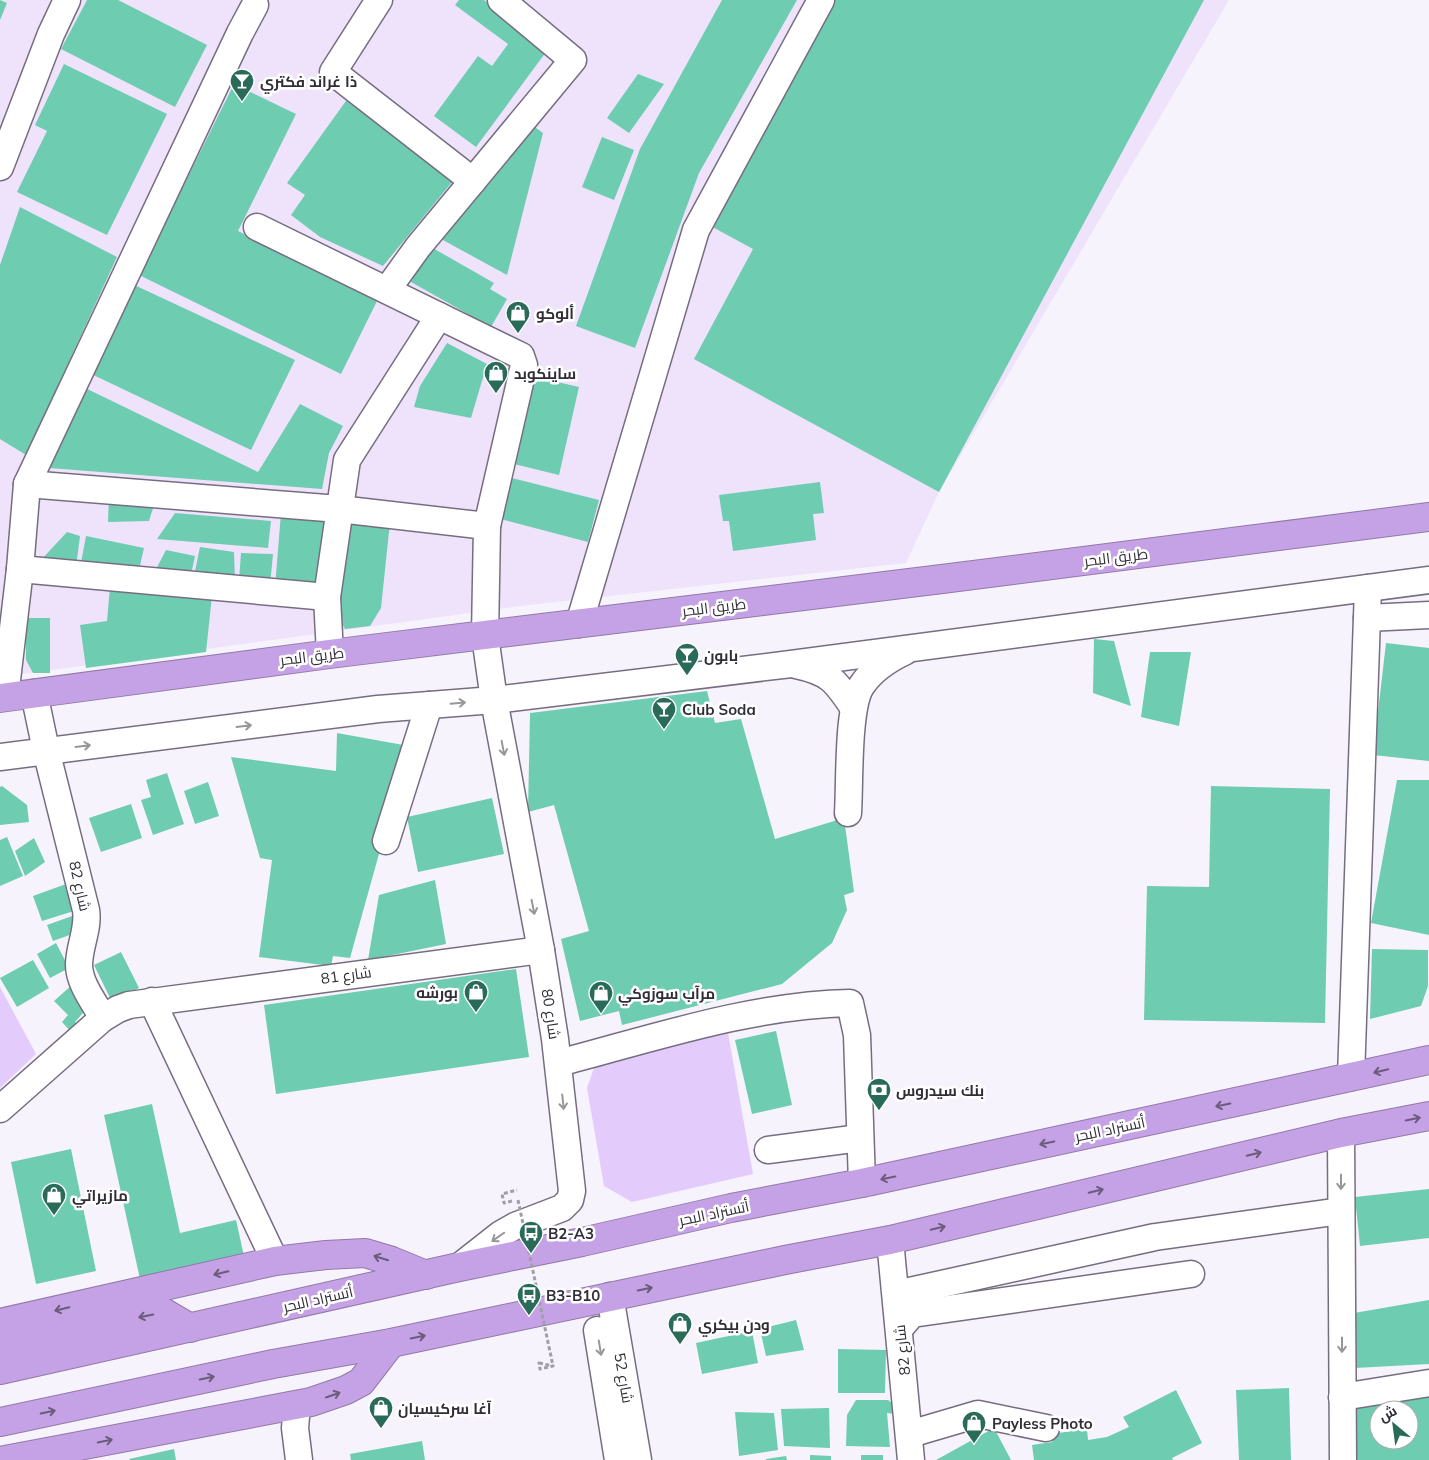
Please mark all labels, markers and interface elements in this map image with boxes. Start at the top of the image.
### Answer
bar icon: ذا غراند فكتري [229,68,255,102]
place label: ذا غراند فكتري [260,72,357,94]
shop icon: ألوكو [505,300,531,334]
place label: ألوكو [536,304,574,323]
shop icon: ساينكوبد [483,360,509,394]
place label: ساينكوبد [514,364,576,383]
street label: طريق البحر [1082,544,1149,571]
street label: طريق البحر [680,594,747,621]
bar icon: بابون [674,642,700,676]
street label: طريق البحر [278,643,345,670]
place label: بابون [704,646,738,665]
bar icon: Club Soda [651,696,677,730]
one-way arrow [450,698,466,707]
place label: Club Soda [682,700,756,719]
one-way arrow [236,721,252,731]
one-way arrow [498,739,508,755]
one-way arrow [75,741,91,751]
street label: شارع 82 [63,859,95,913]
one-way arrow [528,899,538,915]
street label: شارع 81 [319,962,373,990]
shop icon: بورشه [463,979,489,1013]
shop icon: مرآب سوزوكي [588,980,614,1014]
place label: بورشه [416,983,458,1002]
place label: مرآب سوزوكي [618,984,715,1006]
street label: شارع 80 [536,987,564,1041]
one-way arrow [1374,1066,1390,1076]
bank icon: بنك سيدروس [866,1077,892,1111]
place label: بنك سيدروس [896,1081,984,1100]
one-way arrow [558,1094,568,1110]
one-way arrow [1215,1101,1231,1110]
street label: أتستراد البحر [1072,1112,1147,1146]
one-way arrow [1404,1114,1420,1123]
one-way arrow [1039,1139,1055,1148]
one-way arrow [1246,1149,1262,1158]
one-way arrow [880,1173,896,1183]
one-way arrow [1336,1174,1346,1190]
shop icon: مازيراتي [41,1182,67,1216]
place label: مازيراتي [72,1186,128,1208]
one-way arrow [1088,1186,1104,1195]
street label: أتستراد البحر [676,1196,751,1230]
bus stop icon: B2-A3 [518,1220,544,1254]
one-way arrow [929,1223,945,1232]
place label: B2-A3 [548,1224,594,1243]
one-way arrow [492,1232,506,1242]
one-way arrow [373,1252,389,1262]
one-way arrow [213,1269,229,1278]
street label: أتستراد البحر [280,1282,355,1316]
bus stop icon: B3-B10 [516,1282,542,1316]
one-way arrow [637,1283,653,1293]
place label: B3-B10 [546,1286,600,1305]
one-way arrow [54,1305,70,1314]
one-way arrow [138,1311,154,1321]
shop icon: ودن بيكري [667,1311,693,1345]
place label: ودن بيكري [698,1315,770,1337]
street label: شارع 82 [890,1323,916,1376]
one-way arrow [409,1332,425,1341]
one-way arrow [1337,1336,1347,1352]
one-way arrow [595,1339,605,1355]
street label: شارع 52 [608,1351,638,1405]
one-way arrow [198,1373,214,1382]
one-way arrow [324,1390,340,1399]
shop icon: آغا سركيسيان [368,1395,394,1429]
place label: آغا سركيسيان [398,1399,492,1418]
north arrow [1369,1400,1419,1450]
text: ش [1375,1401,1400,1426]
one-way arrow [39,1407,55,1416]
shop icon: Payless Photo [961,1410,987,1444]
place label: Payless Photo [992,1414,1093,1433]
one-way arrow [96,1436,112,1445]

